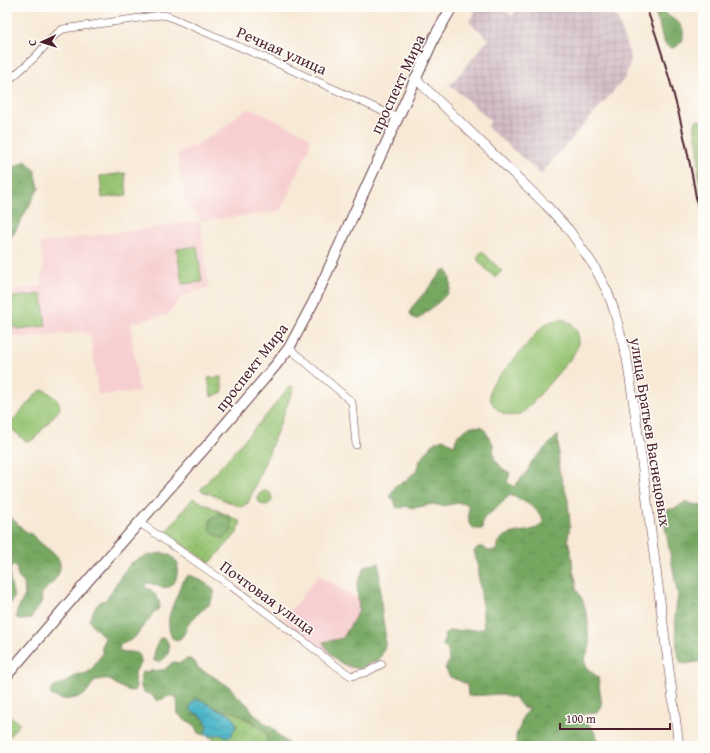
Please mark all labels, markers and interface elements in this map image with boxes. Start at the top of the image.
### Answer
street label: Речная улица [233,19,331,81]
north arrow [22,22,62,62]
street label: проспект Мира [363,30,431,138]
text: С [24,39,40,46]
street label: проспект Мира [208,317,294,417]
street label: улица Братьев Васнецовых [624,335,678,529]
street label: Почтовая улица [215,554,321,640]
scale bar [560,705,670,731]
text: 100 m [566,710,596,727]

